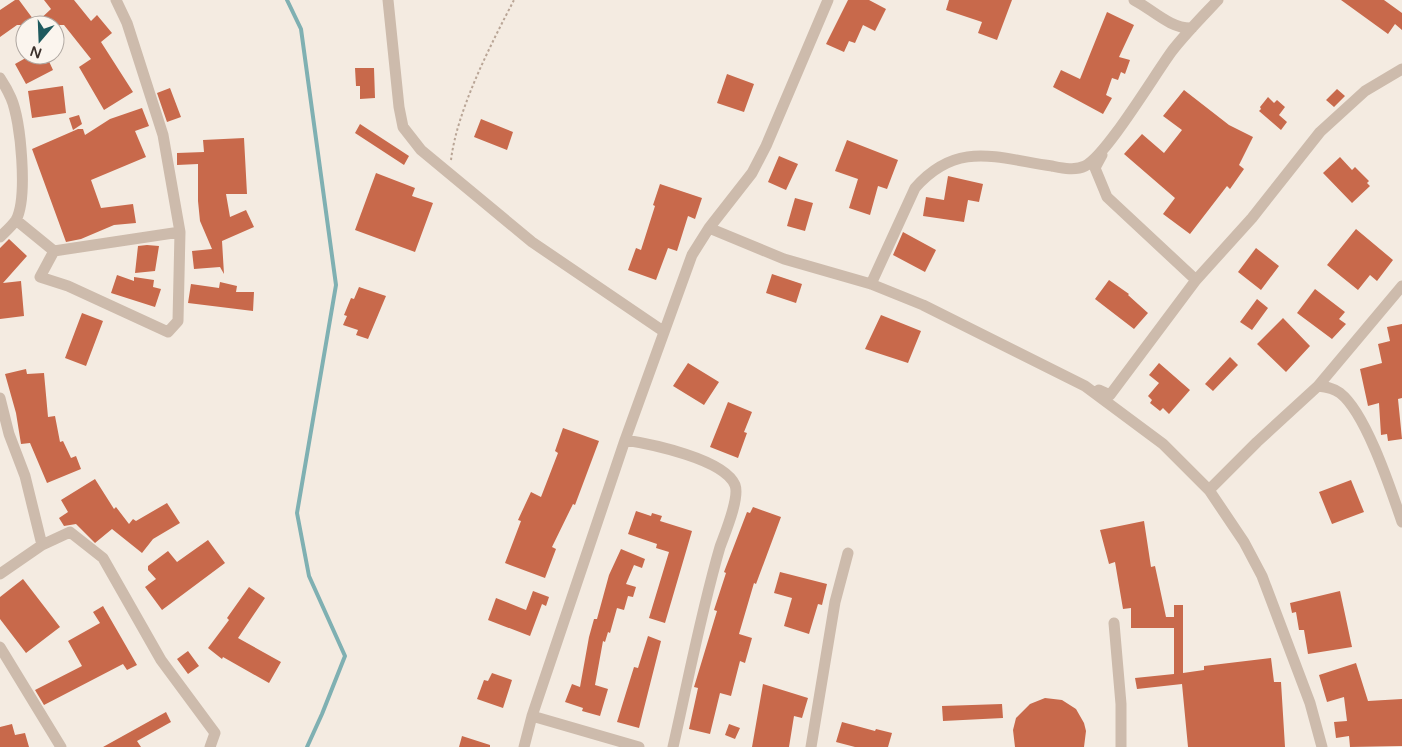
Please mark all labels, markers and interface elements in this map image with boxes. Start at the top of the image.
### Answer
north arrow [15,15,65,65]
text: N [28,42,44,62]

